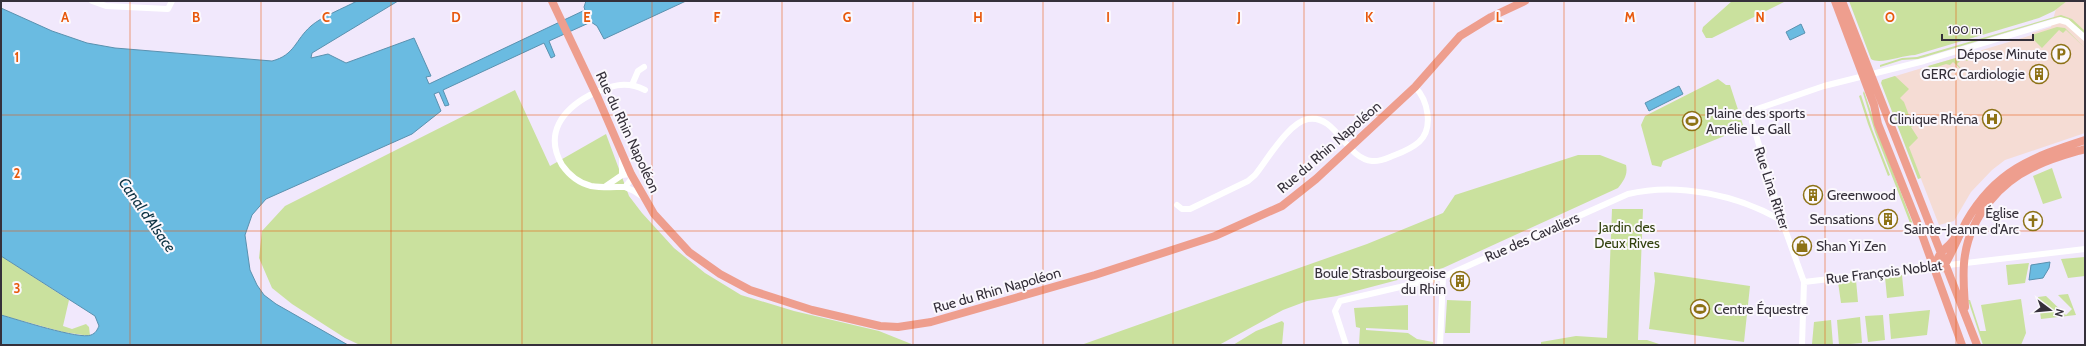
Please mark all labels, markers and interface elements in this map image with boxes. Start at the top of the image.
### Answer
text: A [61,9,70,25]
text: B [192,9,200,25]
text: C [322,9,330,25]
text: D [451,9,461,25]
text: E [583,9,591,25]
text: F [714,9,721,25]
text: G [843,9,852,25]
text: H [973,9,983,25]
text: I [1106,9,1110,25]
text: J [1236,9,1241,25]
text: K [1365,9,1374,25]
text: L [1496,9,1503,25]
text: M [1625,9,1636,25]
text: N [1755,9,1765,25]
text: O [1885,9,1895,25]
scale bar [1942,16,2033,42]
text: 100 m [1948,22,1982,37]
parking icon: Dépose Minute [2050,43,2072,65]
place label: Dépose Minute [1957,45,2047,63]
text: 1 [15,49,19,65]
building icon: GERC Cardiologie [2028,63,2050,85]
place label: GERC Cardiologie [1921,65,2025,83]
street label: Rue du Rhin Napoléon [592,68,664,196]
street label: Rue du Rhin Napoléon [1273,97,1385,197]
place label: Plaine des sports Amélie Le Gall [1706,104,1805,138]
hospital icon: Clinique Rhéna [1981,108,2003,130]
sports icon: Plaine des sports Amélie Le Gall [1681,110,1703,132]
place label: Clinique Rhéna [1889,110,1978,128]
street label: Rue Lina Ritter [1750,144,1794,232]
text: 2 [14,165,21,181]
water label: Canal d'Alsace [115,174,179,256]
building icon: Greenwood [1802,184,1824,206]
place label: Greenwood [1827,186,1896,204]
place label: Église Sainte-Jeanne d'Arc [1904,204,2019,238]
street label: Rue des Cavaliers [1482,208,1582,266]
building icon: Sensations [1877,208,1899,230]
place label: Sensations [1809,210,1874,228]
church icon: Église Sainte-Jeanne d'Arc [2022,210,2044,232]
park label: Jardin des Deux Rives [1594,218,1660,252]
shop icon: Shan Yi Zen [1791,235,1813,257]
place label: Shan Yi Zen [1816,237,1886,255]
street label: Rue François Noblat [1825,256,1943,288]
street label: Rue du Rhin Napoléon [931,263,1063,317]
place label: Boule Strasbourgeoise du Rhin [1315,264,1446,298]
building icon: Boule Strasbourgeoise du Rhin [1449,270,1471,292]
text: 3 [13,280,21,296]
north arrow [2030,290,2070,330]
sports icon: Centre Équestre [1689,298,1711,320]
place label: Centre Équestre [1714,300,1808,318]
text: N [2052,307,2067,318]

